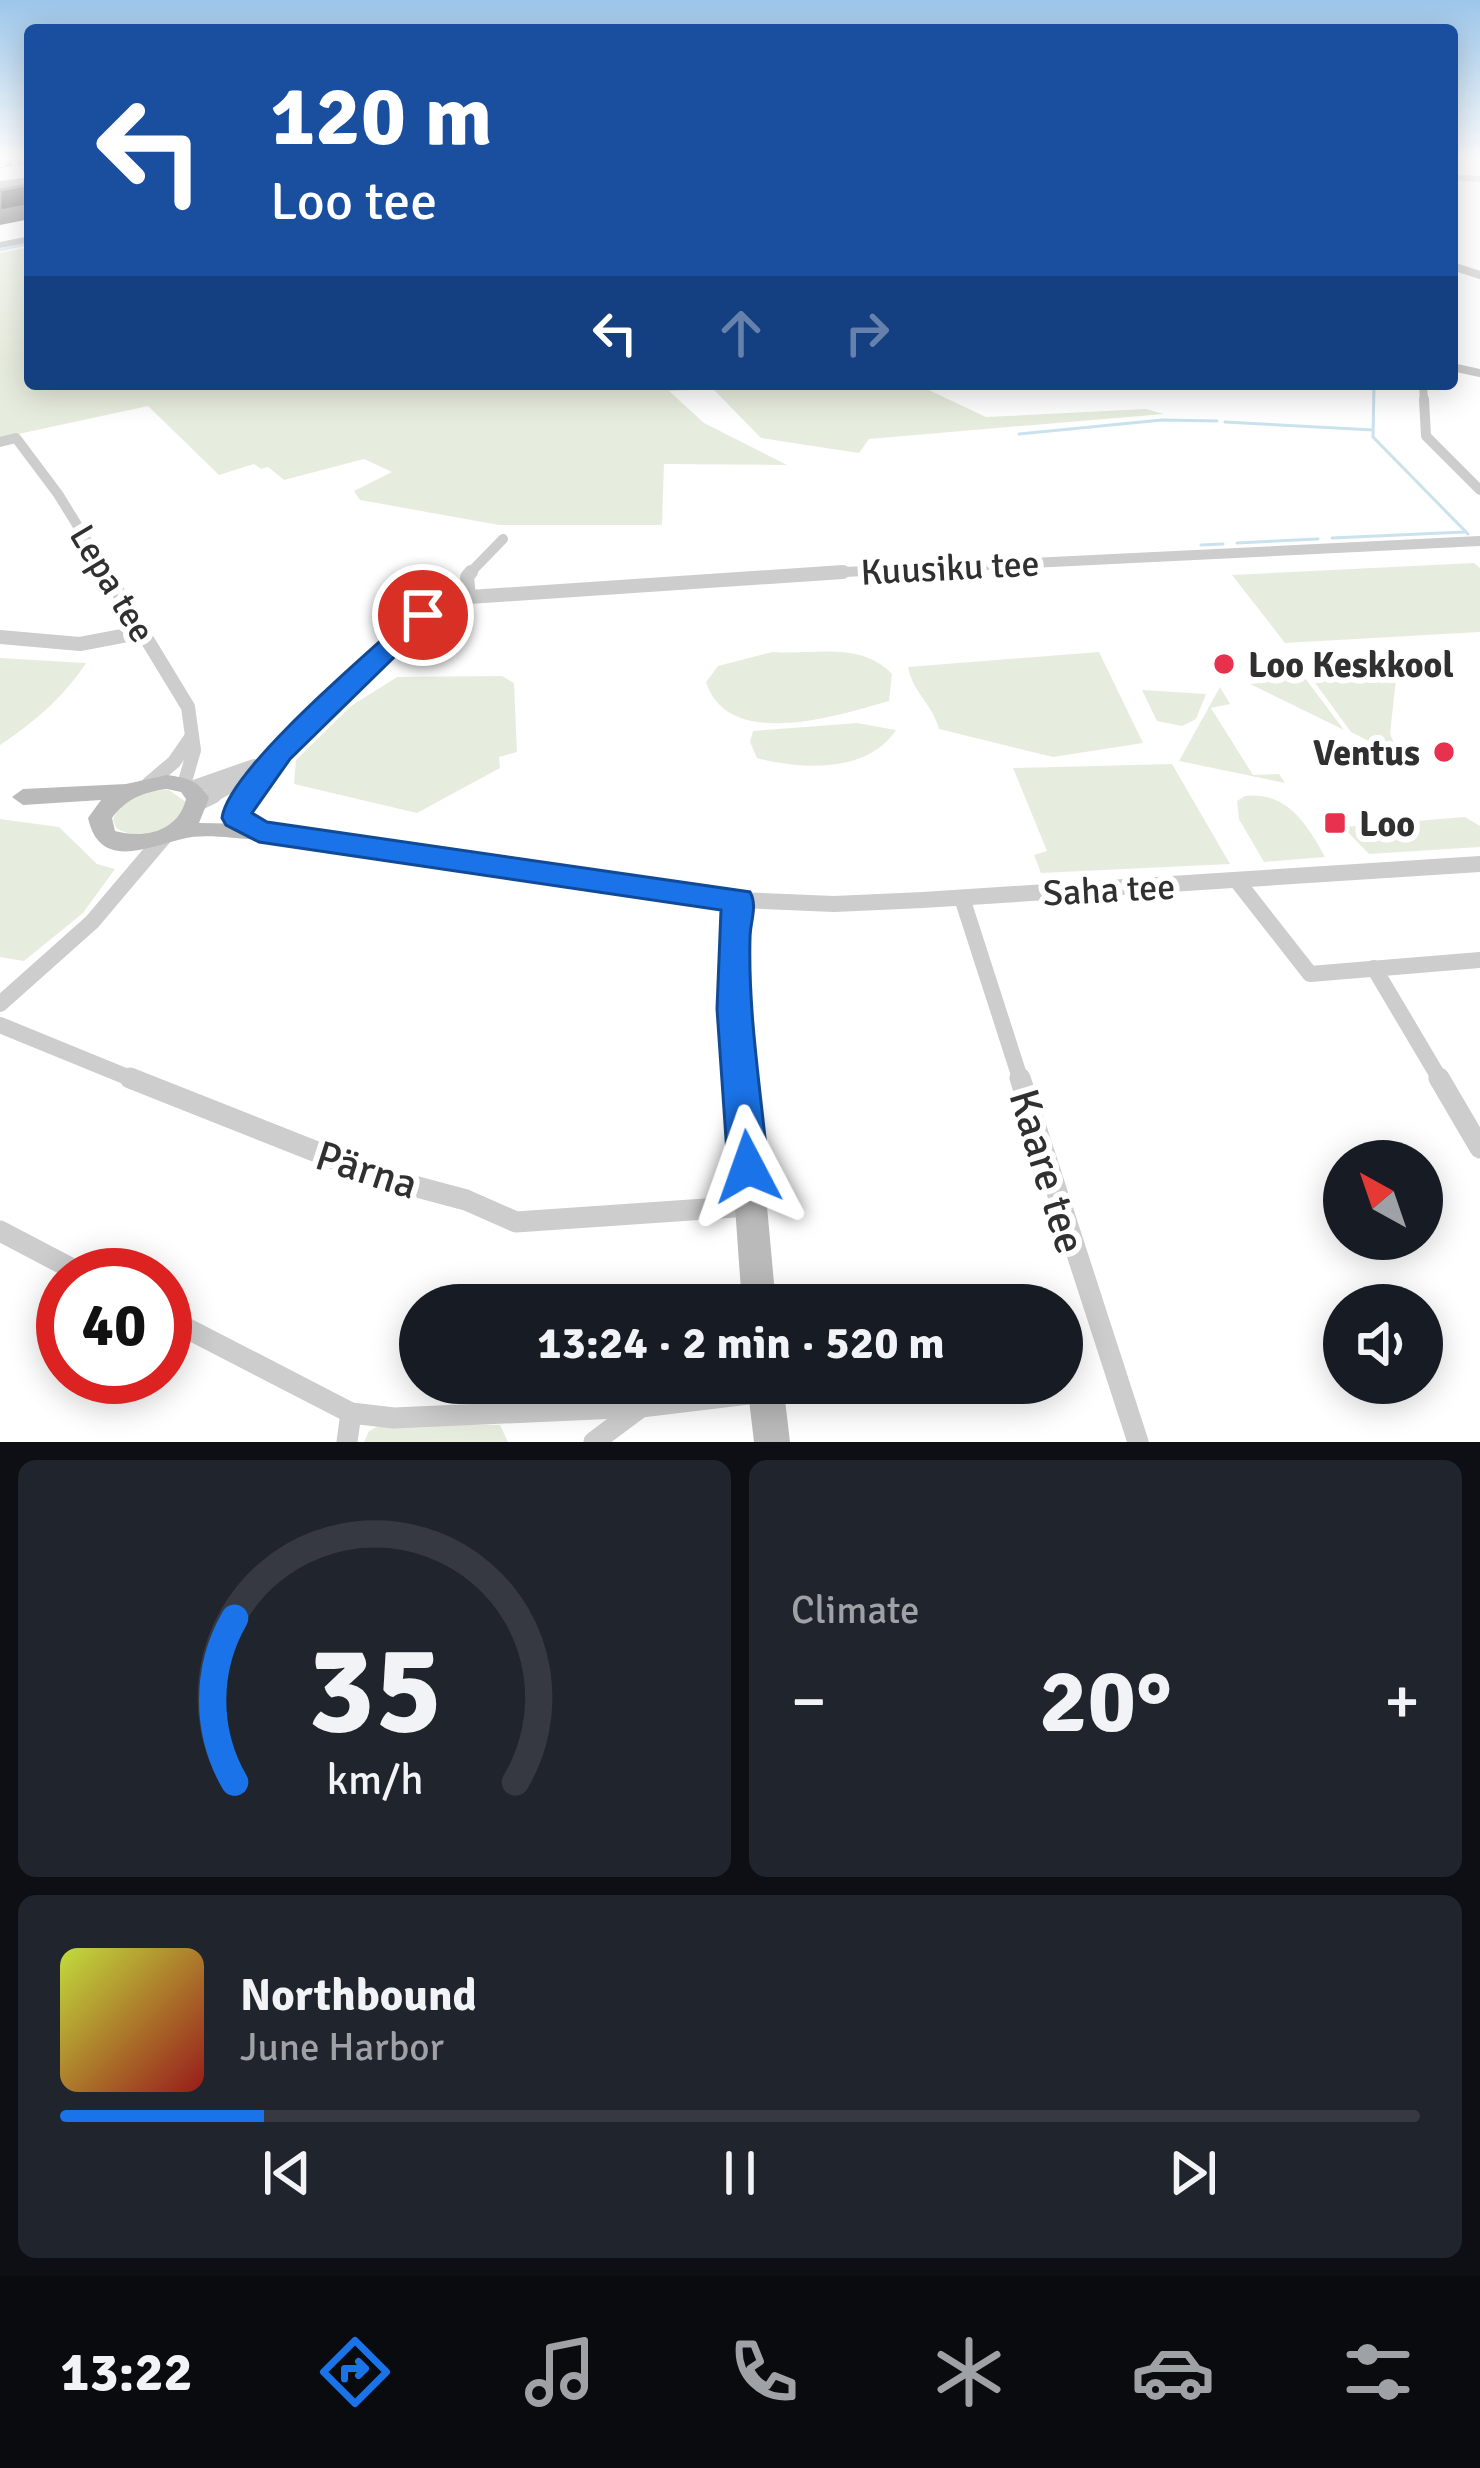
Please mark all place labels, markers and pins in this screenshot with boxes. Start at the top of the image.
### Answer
pin [372,564,474,666]
place label: Loo Keskkool [1248,643,1454,688]
marker: Loo Keskkool [1211,651,1237,677]
place label: Ventus [1313,731,1420,776]
marker: Ventus [1431,739,1457,765]
place label: Loo [1359,802,1415,847]
marker: Loo [1322,810,1348,836]

